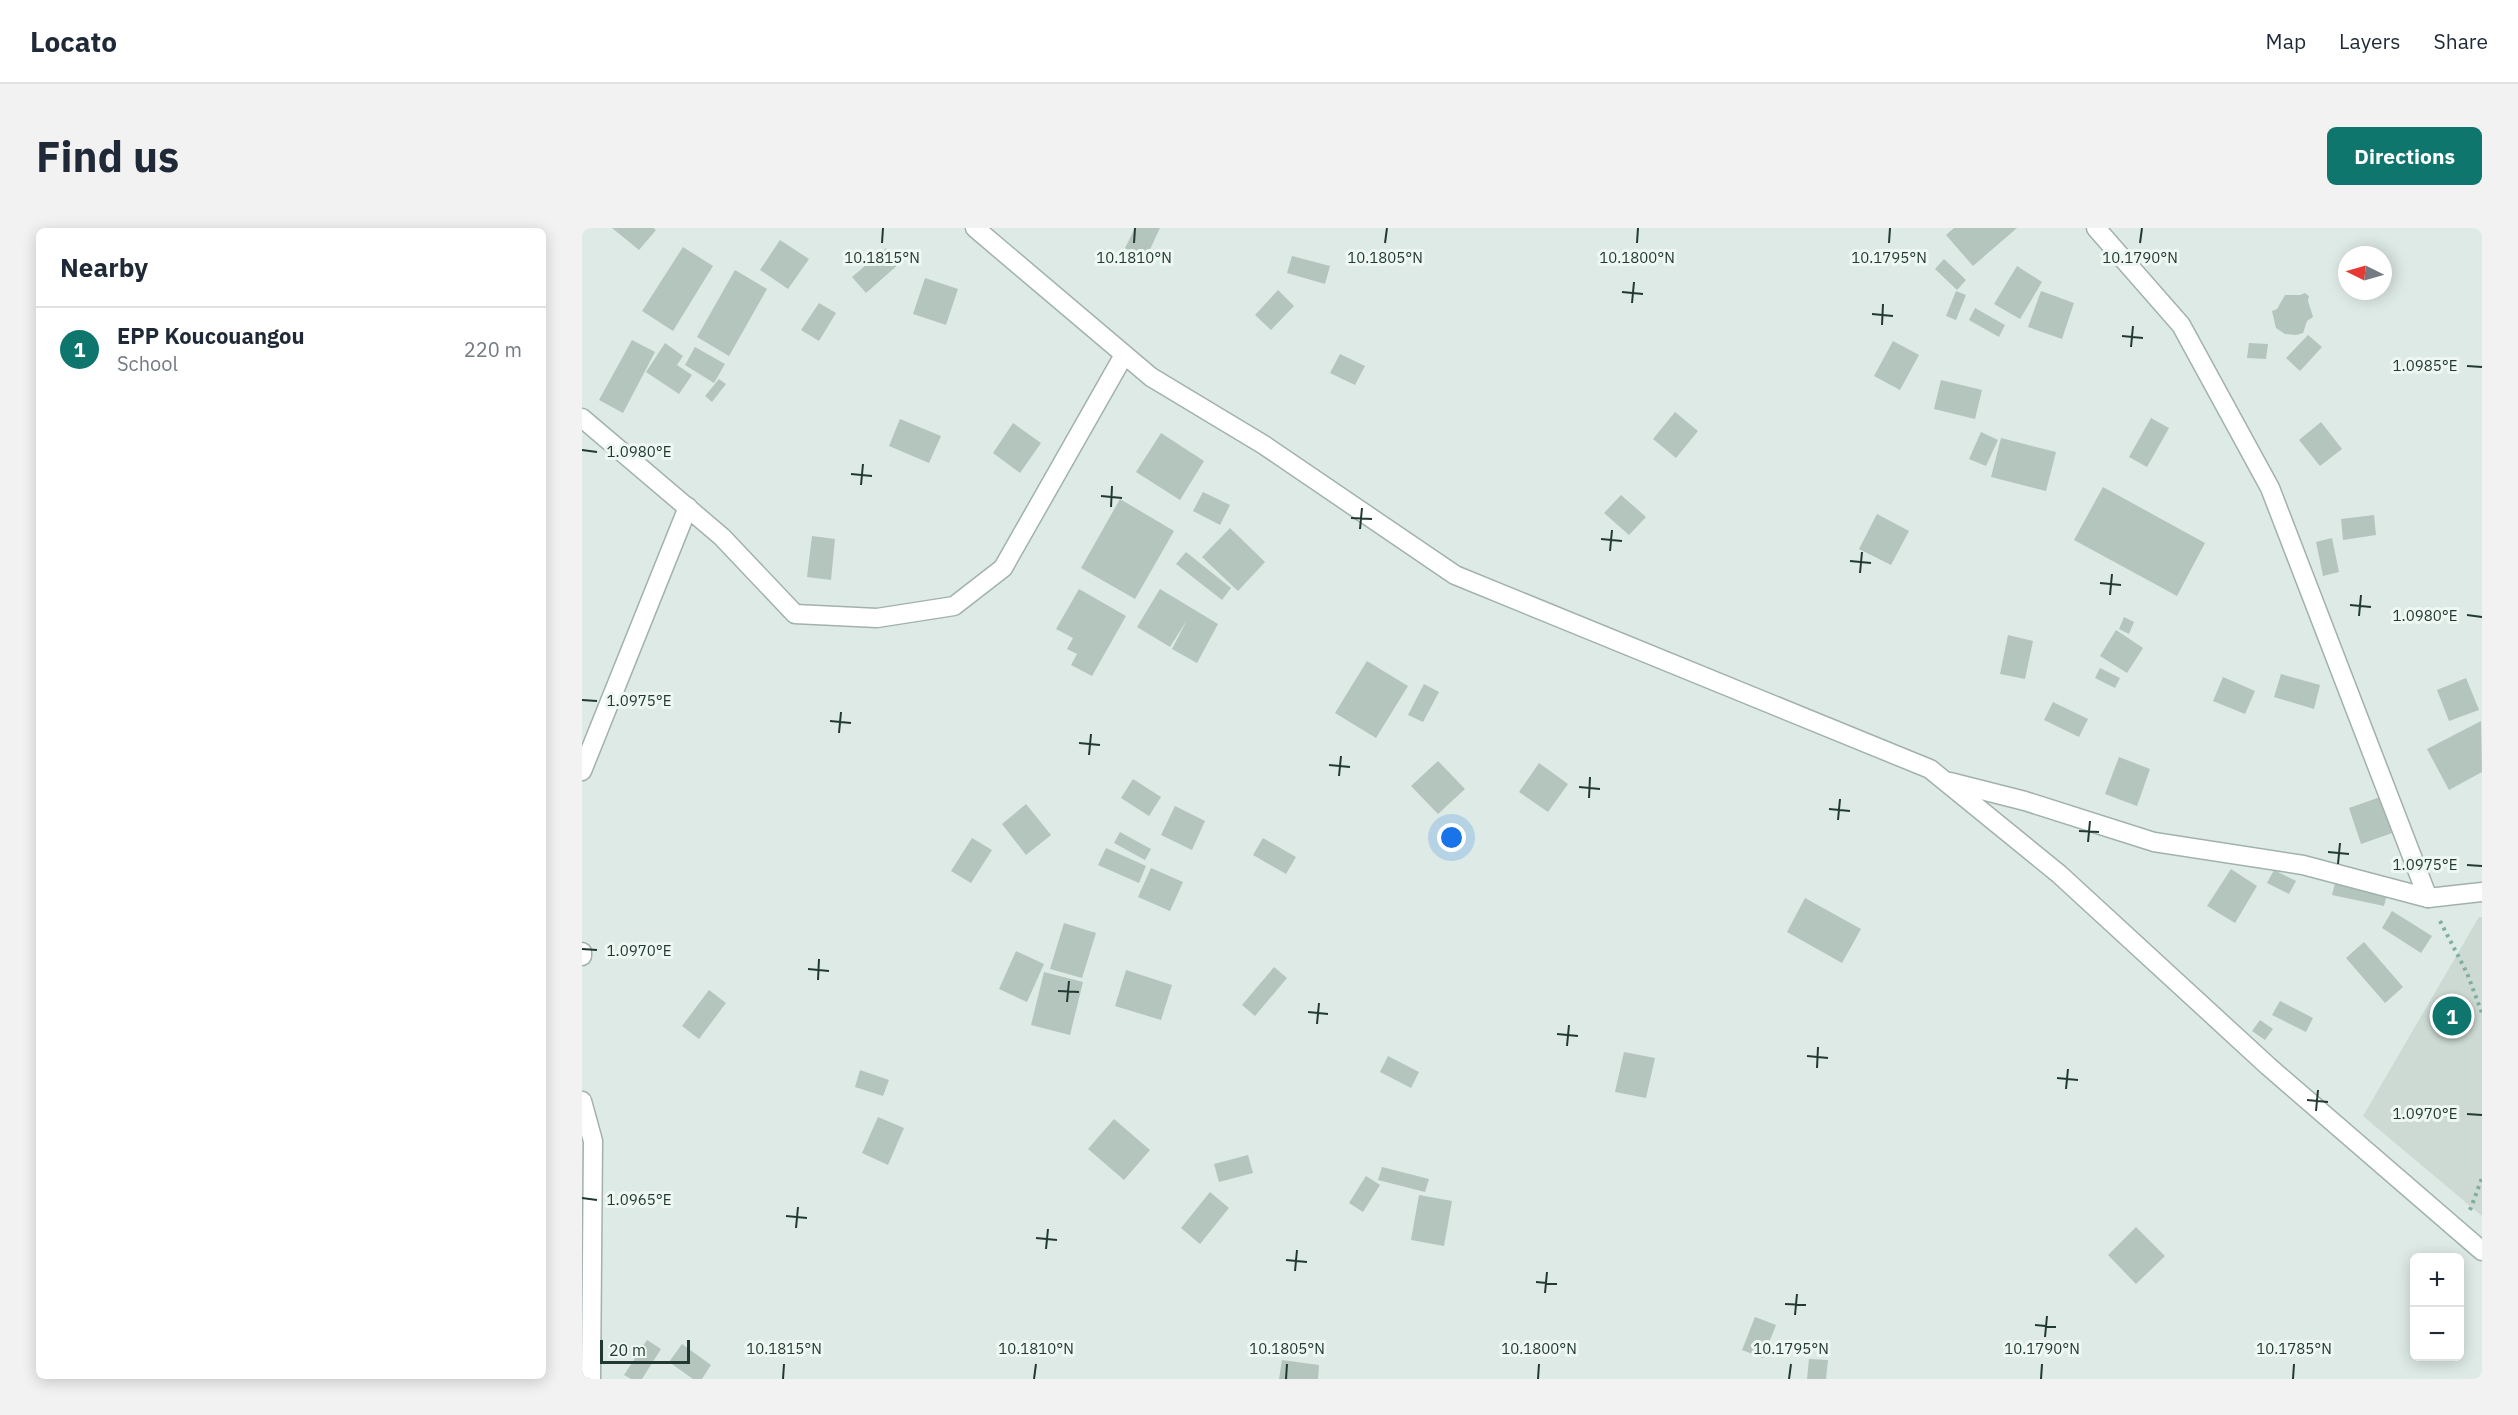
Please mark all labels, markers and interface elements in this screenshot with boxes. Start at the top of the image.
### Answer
text: Locato [30,23,117,60]
text: Map [2266,27,2306,55]
text: Layers [2339,27,2401,55]
text: Share [2434,27,2488,55]
button: Directions [2327,127,2482,185]
text: Find us [36,129,179,184]
north arrow [2338,246,2392,300]
text: 10.1815°N [844,248,920,267]
text: 10.1810°N [1096,248,1172,267]
text: 10.1805°N [1347,248,1423,267]
text: 10.1800°N [1599,248,1675,267]
text: 10.1795°N [1851,248,1927,267]
text: 10.1790°N [2102,248,2178,267]
text: Nearby [60,250,148,284]
text: EPP Koucouangou [117,321,305,350]
text: 1 [74,336,86,363]
text: 220 m [464,336,522,363]
text: School [117,350,178,377]
text: 1.0985°E [2393,356,2457,375]
text: 1.0980°E [607,442,671,461]
text: 1.0980°E [2393,606,2457,625]
text: 1.0975°E [607,691,671,710]
your location [1437,823,1466,852]
text: 1.0975°E [2393,855,2457,874]
text: 1.0970°E [607,941,671,960]
pin: 1 [2432,994,2472,1038]
text: 1.0970°E [2393,1104,2457,1123]
text: 1.0965°E [607,1190,671,1209]
map controls [2410,1253,2464,1361]
button: + [2410,1253,2464,1307]
button: − [2410,1307,2464,1361]
scale bar [600,1337,690,1364]
text: 10.1815°N [746,1339,822,1358]
text: 10.1810°N [998,1339,1074,1358]
text: 10.1805°N [1249,1339,1325,1358]
text: 10.1800°N [1501,1339,1577,1358]
text: 10.1795°N [1753,1339,1829,1358]
text: 10.1790°N [2004,1339,2080,1358]
text: 10.1785°N [2256,1339,2332,1358]
text: 20 m [609,1340,646,1360]

